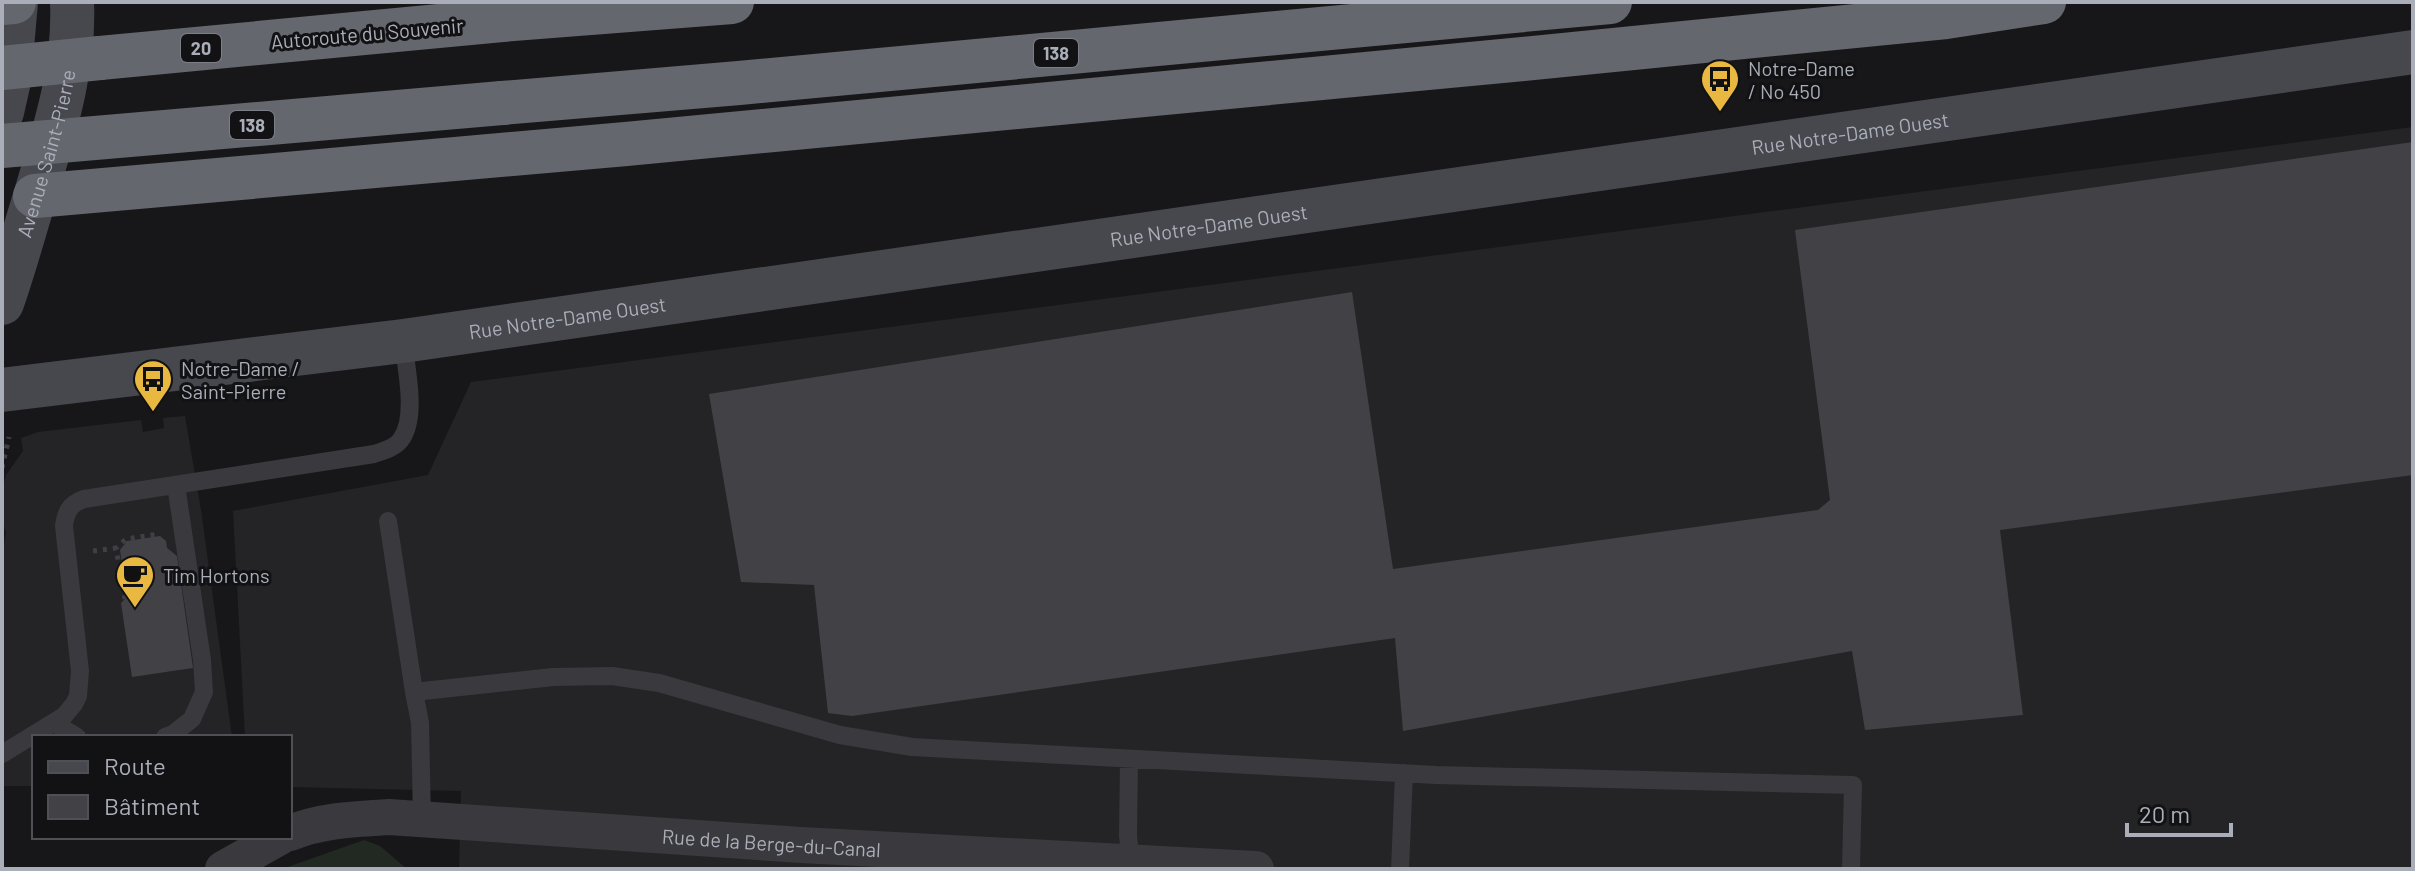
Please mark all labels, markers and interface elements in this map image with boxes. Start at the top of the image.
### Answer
street label: Autoroute du Souvenir [270,13,464,53]
road number: 20 [181,34,221,62]
road number: 138 [1034,39,1078,67]
place label: Notre-Dame / No 450 [1748,56,1855,103]
bus stop icon: Notre-Dame / No 450 [1699,58,1741,113]
street label: Avenue Saint-Pierre [11,68,80,240]
street label: Rue Notre-Dame Ouest [1750,107,1950,159]
road number: 138 [230,111,274,139]
street label: Rue Notre-Dame Ouest [1108,199,1309,251]
street label: Rue Notre-Dame Ouest [467,291,668,343]
place label: Notre-Dame / Saint-Pierre [181,356,300,403]
bus stop icon: Notre-Dame / Saint-Pierre [132,358,174,413]
cafe icon: Tim Hortons [114,554,156,609]
place label: Tim Hortons [163,563,270,587]
legend [32,735,292,839]
text: Route [104,751,166,780]
scale bar [2127,787,2231,837]
text: Bâtiment [104,791,200,820]
text: 20 m [2139,799,2190,828]
street label: Rue de la Berge-du-Canal [661,824,881,861]

